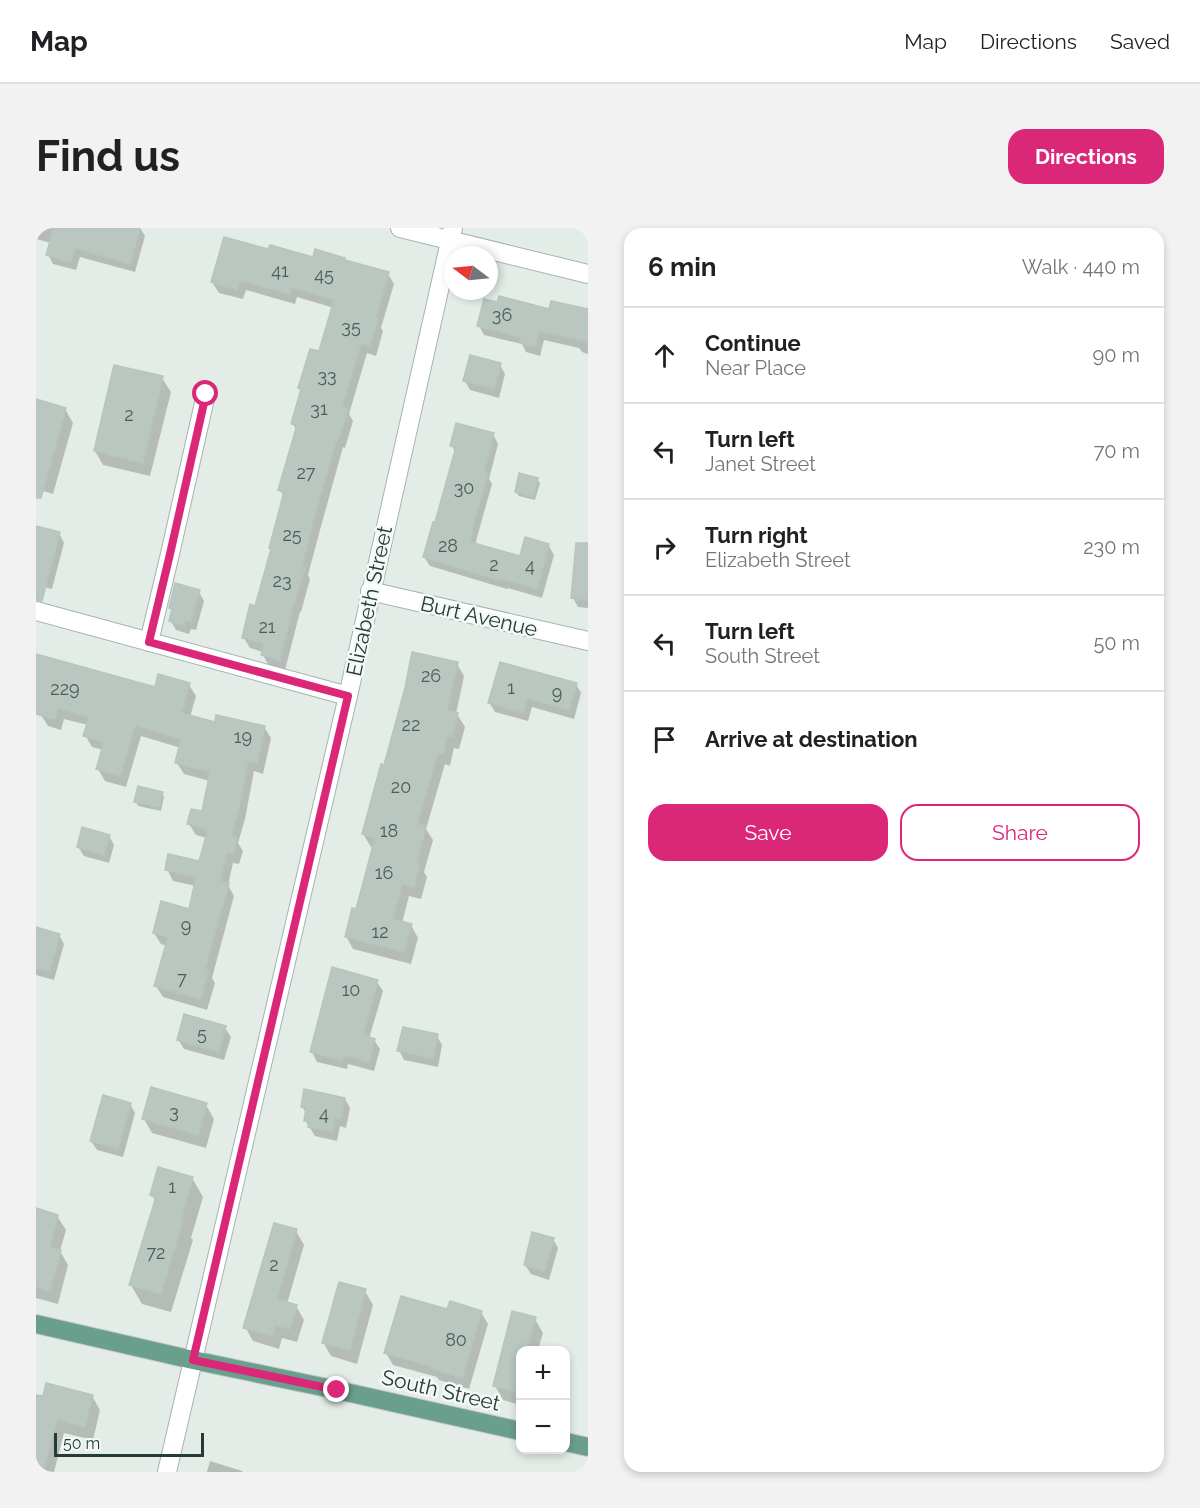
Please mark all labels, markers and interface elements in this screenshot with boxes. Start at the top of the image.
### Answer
text: Map [30,25,88,58]
text: Map [904,29,947,54]
text: Directions [980,29,1077,54]
text: Saved [1110,29,1170,54]
button: Directions [1008,129,1164,184]
text: Find us [36,132,180,181]
north arrow [444,246,498,300]
text: 6 min [648,252,717,282]
text: Walk · 440 m [1022,255,1140,279]
house number: 41 [271,260,289,281]
house number: 45 [314,264,334,285]
house number: 36 [492,304,512,325]
house number: 35 [341,316,361,337]
text: Continue [705,330,801,356]
icon: ahead [648,339,681,372]
text: 90 m [1093,343,1140,367]
text: Near Place [705,356,806,380]
house number: 33 [317,365,337,386]
route start [192,380,218,406]
house number: 31 [310,398,328,419]
house number: 2 [124,404,134,425]
text: Turn left [705,426,795,452]
icon: left [648,435,681,468]
text: 70 m [1094,439,1140,463]
text: Janet Street [705,452,816,476]
house number: 27 [296,462,316,483]
house number: 30 [454,477,474,498]
text: Turn right [705,522,808,548]
house number: 25 [282,524,302,545]
street label: Elizabeth Street [341,524,397,678]
icon: right [648,531,681,564]
house number: 28 [438,535,458,556]
text: 230 m [1083,535,1140,559]
text: Elizabeth Street [705,548,851,572]
house number: 2 [489,554,499,575]
house number: 4 [525,555,535,576]
house number: 23 [273,570,292,591]
street label: Burt Avenue [418,590,540,642]
house number: 21 [258,616,276,637]
text: Turn left [705,618,795,644]
icon: left [648,627,681,660]
text: 50 m [1093,631,1140,655]
text: South Street [705,644,820,668]
house number: 26 [421,665,441,686]
house number: 1 [507,677,515,698]
house number: 229 [50,678,80,699]
house number: 9 [552,682,562,703]
house number: 22 [402,714,420,735]
icon: arrive [648,723,681,756]
house number: 19 [234,726,252,747]
text: Arrive at destination [705,726,918,752]
house number: 20 [391,776,411,797]
button: Save [648,804,888,861]
button: Share [900,804,1140,861]
house number: 18 [380,820,398,841]
house number: 16 [375,862,393,883]
house number: 9 [181,915,191,936]
house number: 12 [371,921,389,942]
house number: 7 [177,968,187,989]
house number: 10 [342,979,360,1000]
house number: 5 [197,1023,207,1044]
house number: 3 [169,1101,179,1122]
house number: 4 [319,1103,329,1124]
house number: 1 [168,1176,176,1197]
house number: 72 [146,1242,166,1263]
house number: 2 [269,1254,279,1275]
house number: 80 [445,1329,467,1350]
map controls [516,1346,570,1454]
button: + [516,1346,570,1400]
street label: South Street [379,1364,503,1416]
route end [323,1376,349,1402]
button: − [516,1400,570,1454]
scale bar [54,1430,204,1458]
text: 50 m [63,1434,100,1453]

